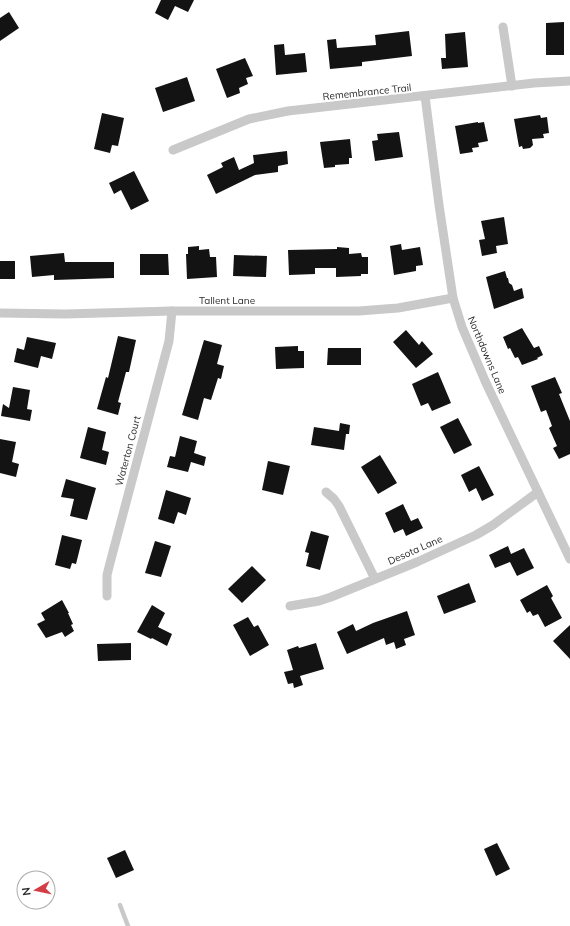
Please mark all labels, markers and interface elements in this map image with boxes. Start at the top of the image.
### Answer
street label: Remembrance Trail [322,81,412,103]
street label: Tallent Lane [199,294,255,307]
street label: Northdowns Lane [465,314,509,396]
street label: Waterton Court [112,414,144,488]
street label: Desota Lane [386,532,444,568]
north arrow [16,870,56,910]
text: N [19,886,34,897]

